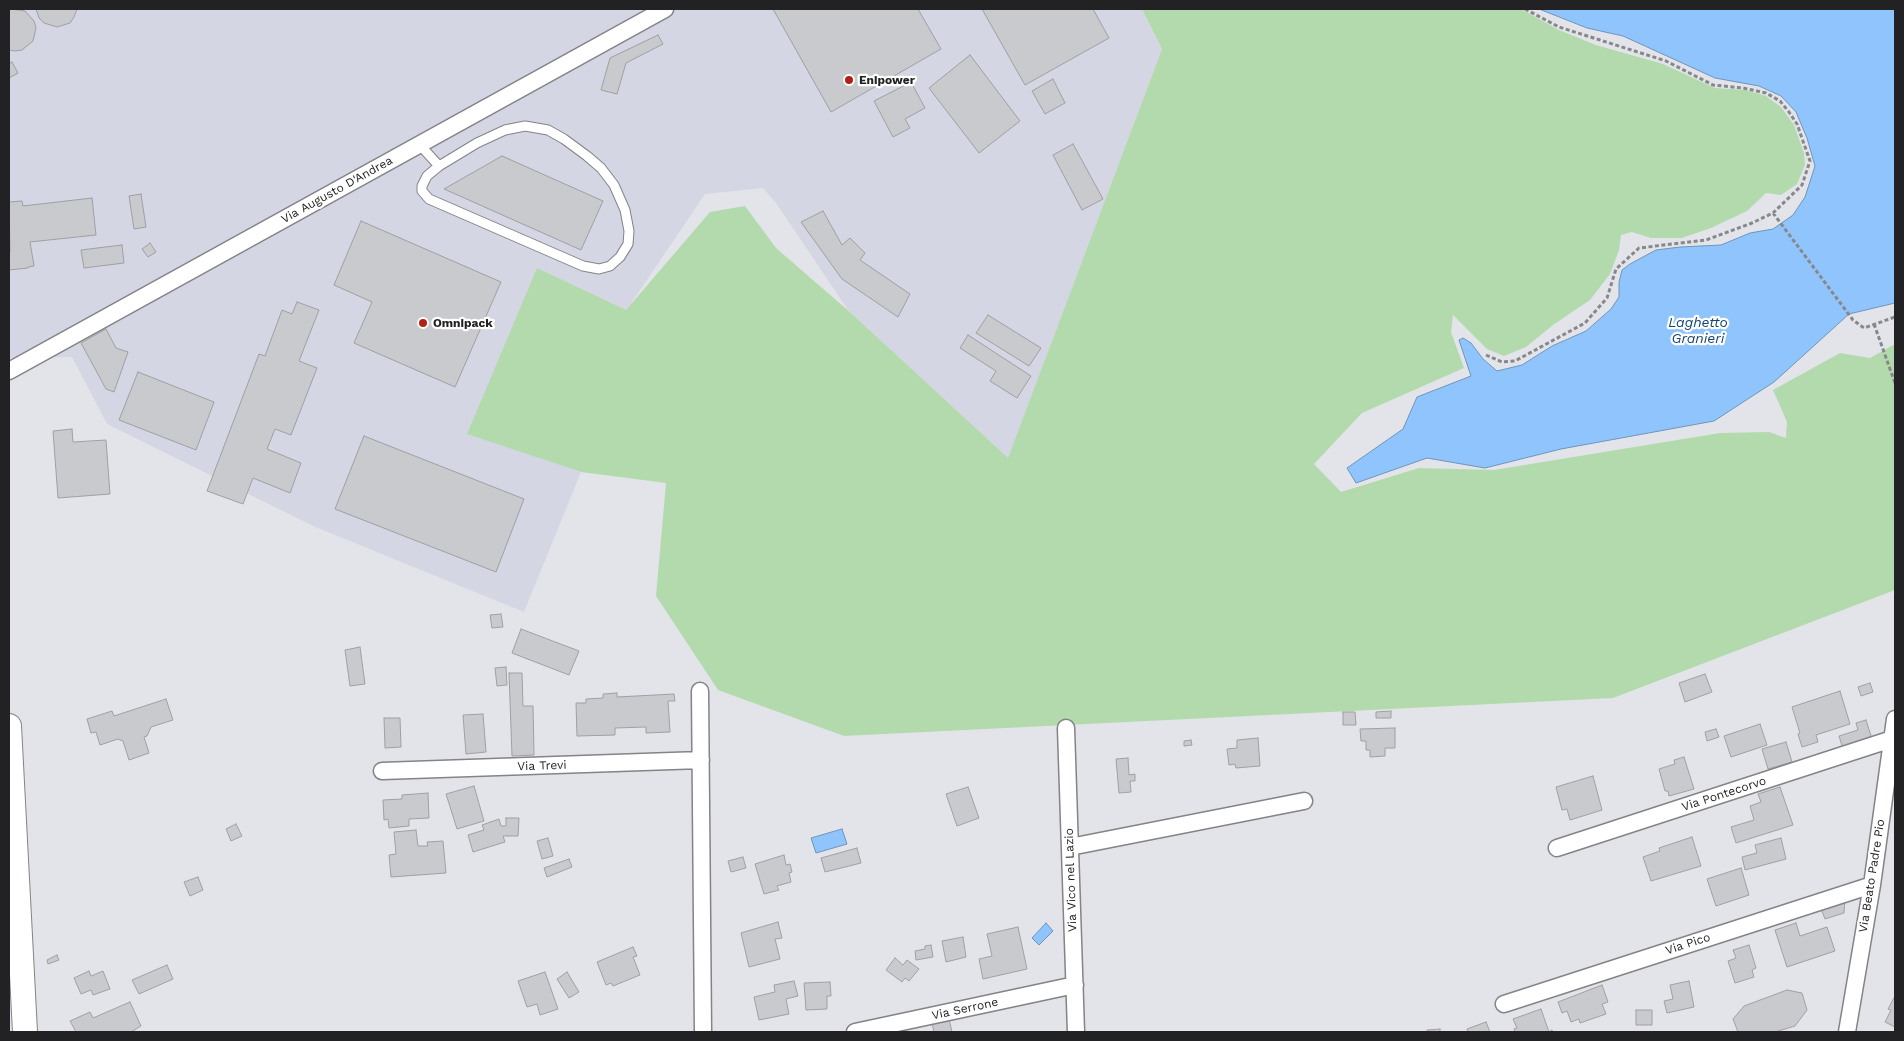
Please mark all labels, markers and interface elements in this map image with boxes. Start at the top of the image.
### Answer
place label: Enipower [859,73,915,87]
marker: Enipower [843,74,855,86]
street label: Via Augusto D'Andrea [279,153,395,227]
water label: Laghetto Granieri [1668,315,1728,348]
place label: Omnipack [433,316,493,330]
marker: Omnipack [417,317,429,329]
street label: Via Trevi [517,758,567,774]
street label: Via Pontecorvo [1680,774,1768,814]
street label: Via Beato Padre Pio [1856,818,1888,934]
street label: Via Vico nel Lazio [1062,828,1080,932]
street label: Via Pico [1664,930,1712,958]
street label: Via Serrone [930,995,1000,1023]

